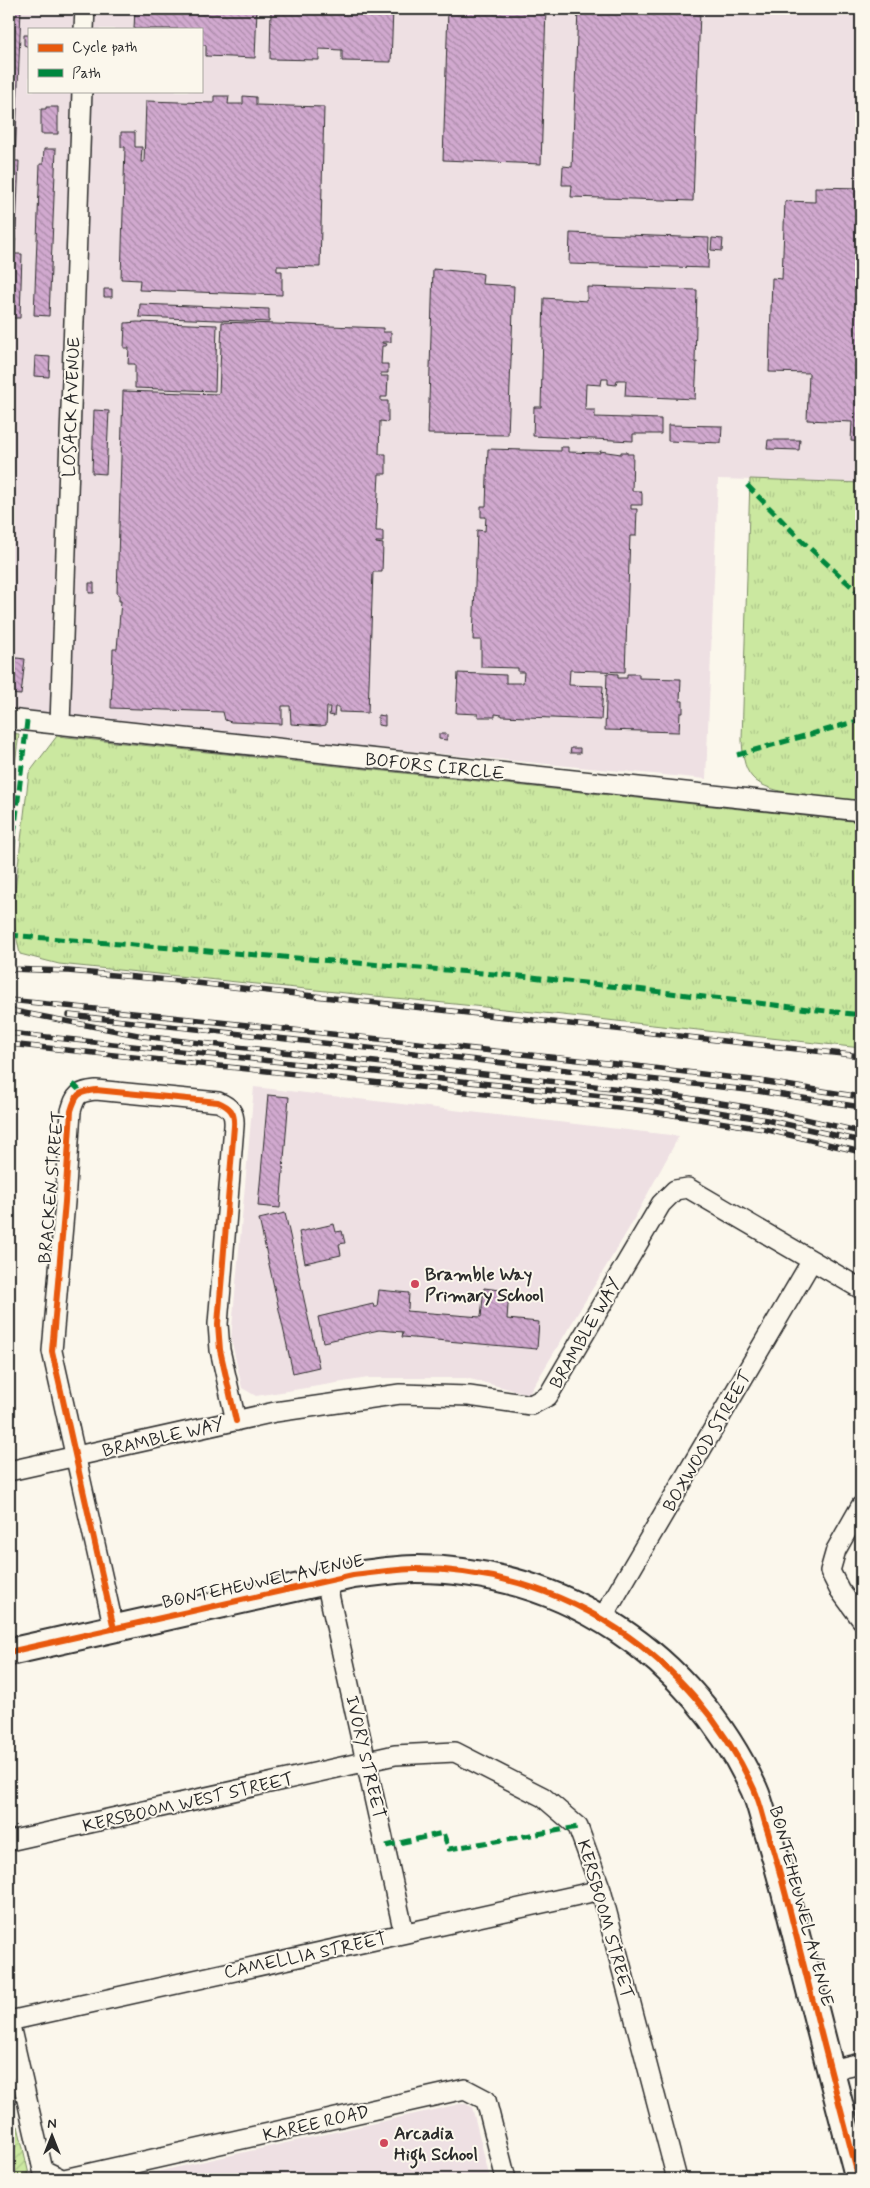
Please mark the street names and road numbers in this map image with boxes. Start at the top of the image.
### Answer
street label: LOSACK AVENUE [58,337,86,477]
street label: BOFORS CIRCLE [364,748,506,786]
street label: BRACKEN STREET [33,1110,71,1265]
street label: BRAMBLE WAY [544,1273,627,1393]
street label: BOXWOOD STREET [658,1366,758,1516]
street label: BRAMBLE WAY [100,1412,227,1464]
street label: BONTEHEUWEL AVENUE [160,1549,366,1615]
street label: IVORY STREET [339,1693,391,1821]
street label: KERSBOOM WEST STREET [80,1767,296,1839]
street label: BONTEHEUWEL AVENUE [763,1804,839,2009]
street label: KERSBOOM STREET [571,1837,639,2002]
street label: CAMELLIA STREET [222,1927,389,1985]
street label: KAREE ROAD [261,2100,372,2148]

